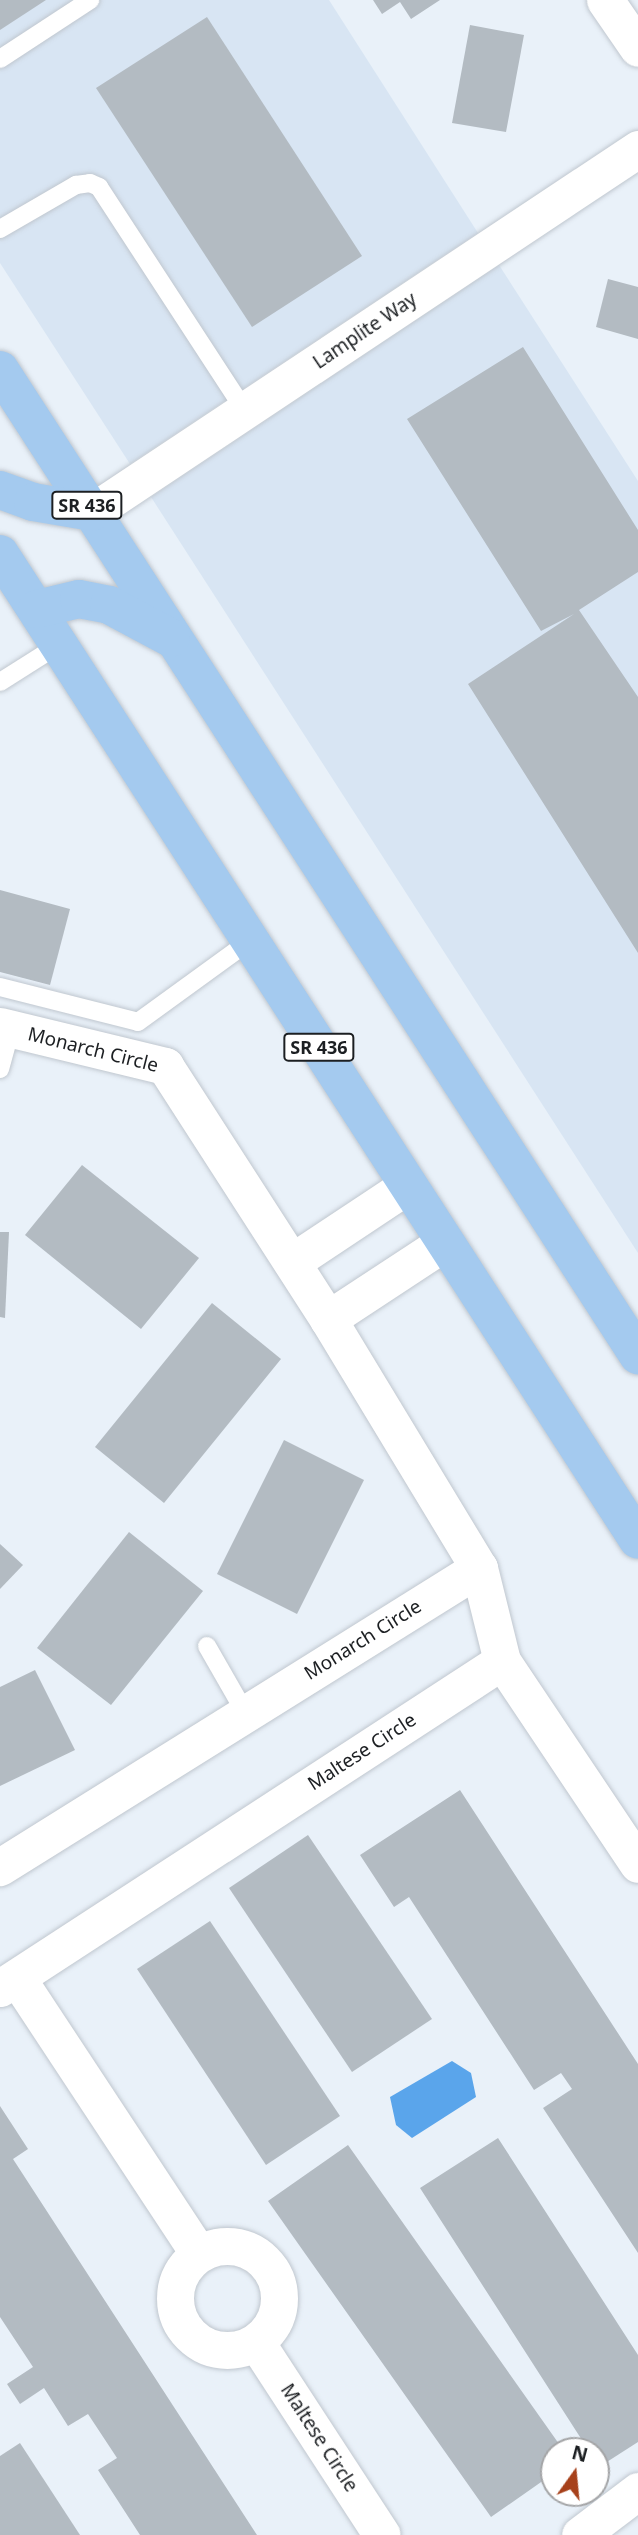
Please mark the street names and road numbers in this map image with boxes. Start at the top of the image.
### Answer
street label: Lamplite Way [309,288,421,374]
road number: SR 436 [50,490,124,520]
street label: Monarch Circle [25,1023,161,1077]
road number: SR 436 [282,1032,356,1062]
street label: Monarch Circle [300,1595,426,1685]
street label: Maltese Circle [304,1709,420,1795]
street label: Maltese Circle [276,2380,362,2496]

